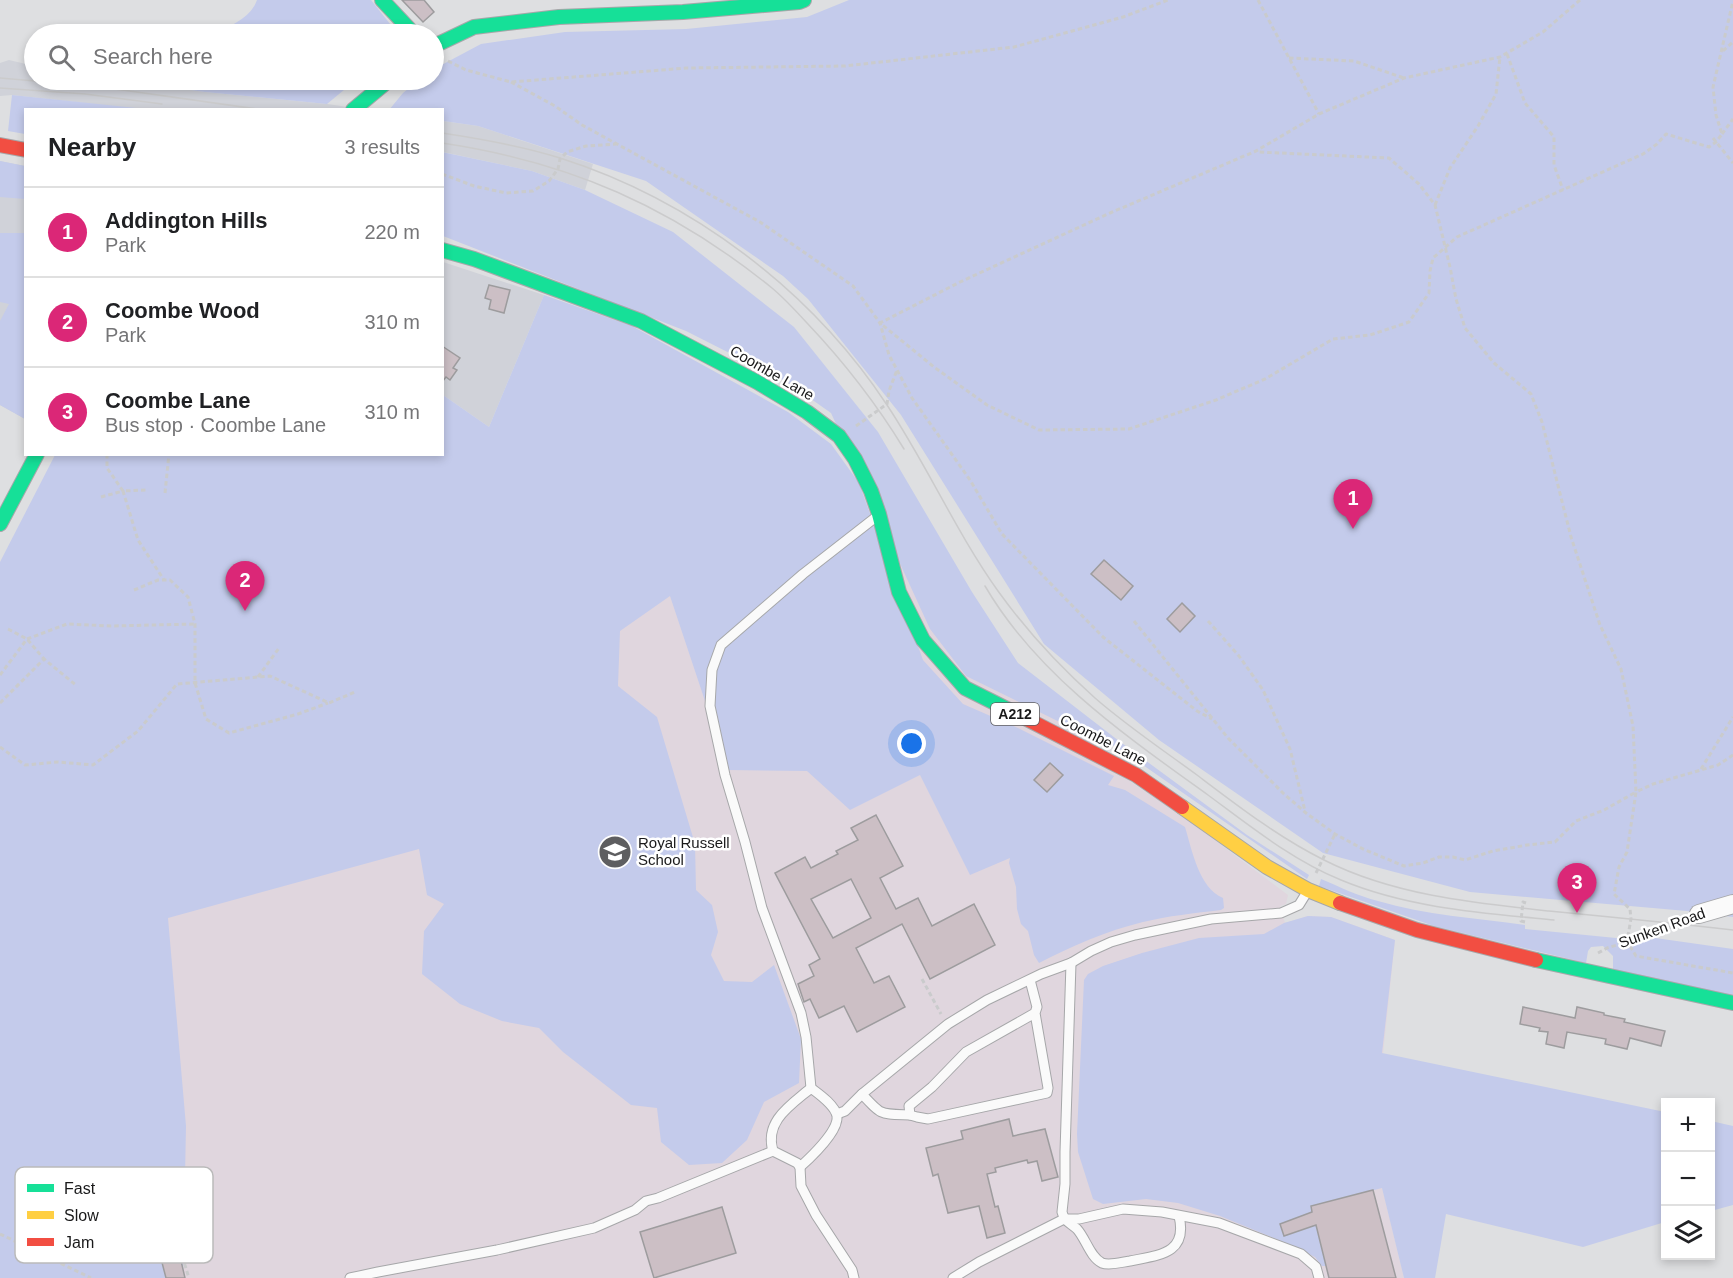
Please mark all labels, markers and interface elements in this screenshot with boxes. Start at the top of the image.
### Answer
search box [24,24,444,90]
icon: search [45,41,78,74]
text: Search here [93,44,213,69]
text: Nearby [48,132,136,162]
text: 3 results [344,136,420,158]
text: Addington Hills [105,208,268,233]
text: 1 [62,221,73,243]
text: 220 m [364,221,420,243]
text: Park [105,234,146,256]
text: Coombe Wood [105,298,260,323]
text: 2 [62,311,73,333]
text: 310 m [364,311,420,333]
text: Park [105,324,146,346]
street label: Coombe Lane [727,342,817,403]
text: Coombe Lane [105,388,250,413]
text: 3 [62,401,73,423]
text: 310 m [364,401,420,423]
text: Bus stop · Coombe Lane [105,414,326,436]
pin: 1 [1334,480,1372,529]
pin: 2 [226,562,264,611]
road number: A212 [991,703,1039,725]
street label: Coombe Lane [1057,711,1149,769]
your location [897,729,926,758]
school or university icon: Royal Russell School [597,834,633,870]
place label: Royal Russell School [638,834,730,868]
pin: 3 [1558,864,1596,913]
street label: Sunken Road [1616,904,1707,951]
map controls [1661,1098,1715,1260]
button: + [1661,1098,1715,1152]
button: − [1661,1152,1715,1206]
legend [15,1167,213,1263]
text: Fast [64,1180,96,1197]
button: layers [1661,1206,1715,1260]
text: Slow [64,1207,99,1224]
text: Jam [64,1234,94,1251]

